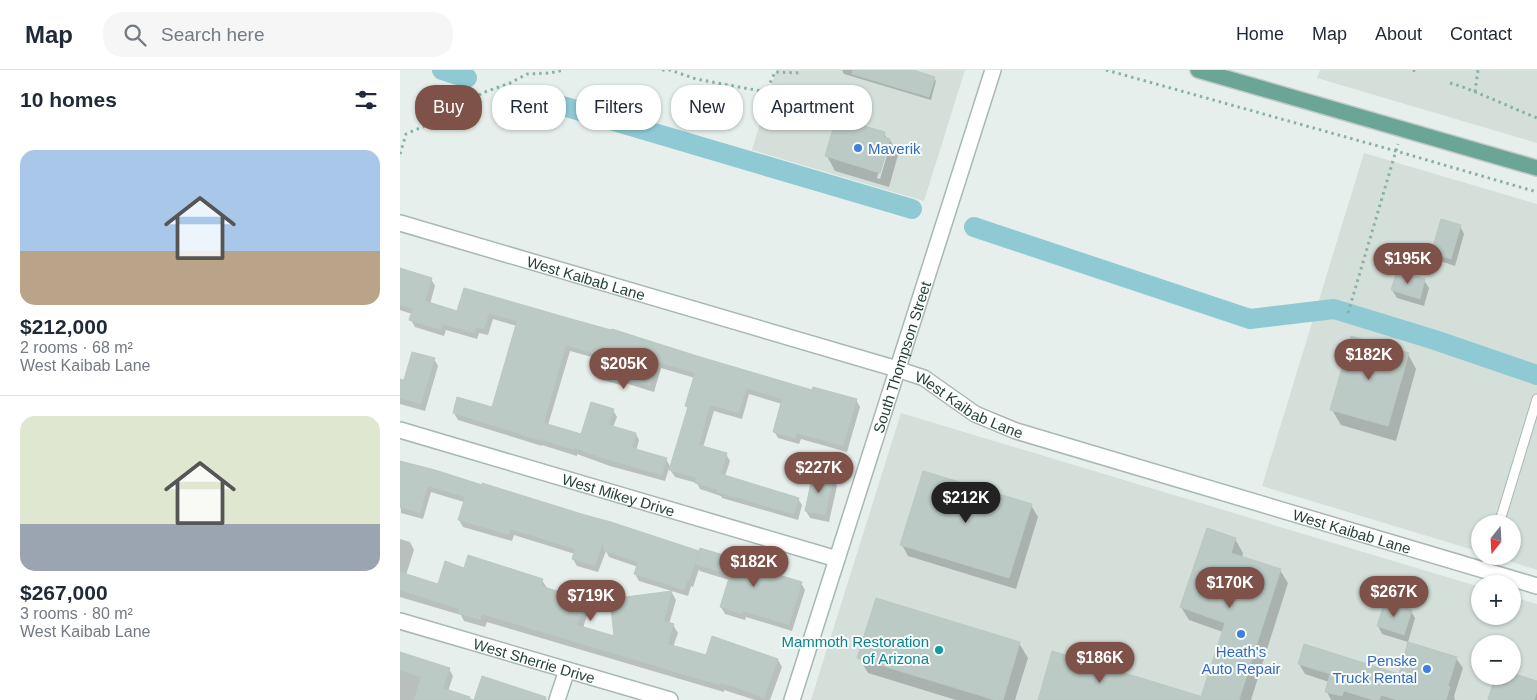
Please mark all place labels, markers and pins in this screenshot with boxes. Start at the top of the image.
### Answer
place label: Maverik [868,140,921,157]
marker: Maverik [852,142,864,154]
pin: $195K [1373,242,1443,285]
pin: $182K [1334,338,1404,381]
pin: $205K [589,348,659,390]
pin: $227K [784,452,854,494]
pin: $212K [931,482,1001,524]
pin: $182K [719,546,789,588]
pin: $170K [1195,566,1265,609]
pin: $267K [1359,576,1429,618]
pin: $719K [556,580,626,622]
marker: Heath's Auto Repair [1235,628,1247,640]
place label: Mammoth Restoration of Arizona [781,633,930,667]
pin: $186K [1065,642,1135,684]
place label: Heath's Auto Repair [1201,643,1281,677]
marker: Mammoth Restoration of Arizona [933,644,945,656]
place label: Penske Truck Rental [1333,652,1417,686]
marker: Penske Truck Rental [1421,663,1433,675]

